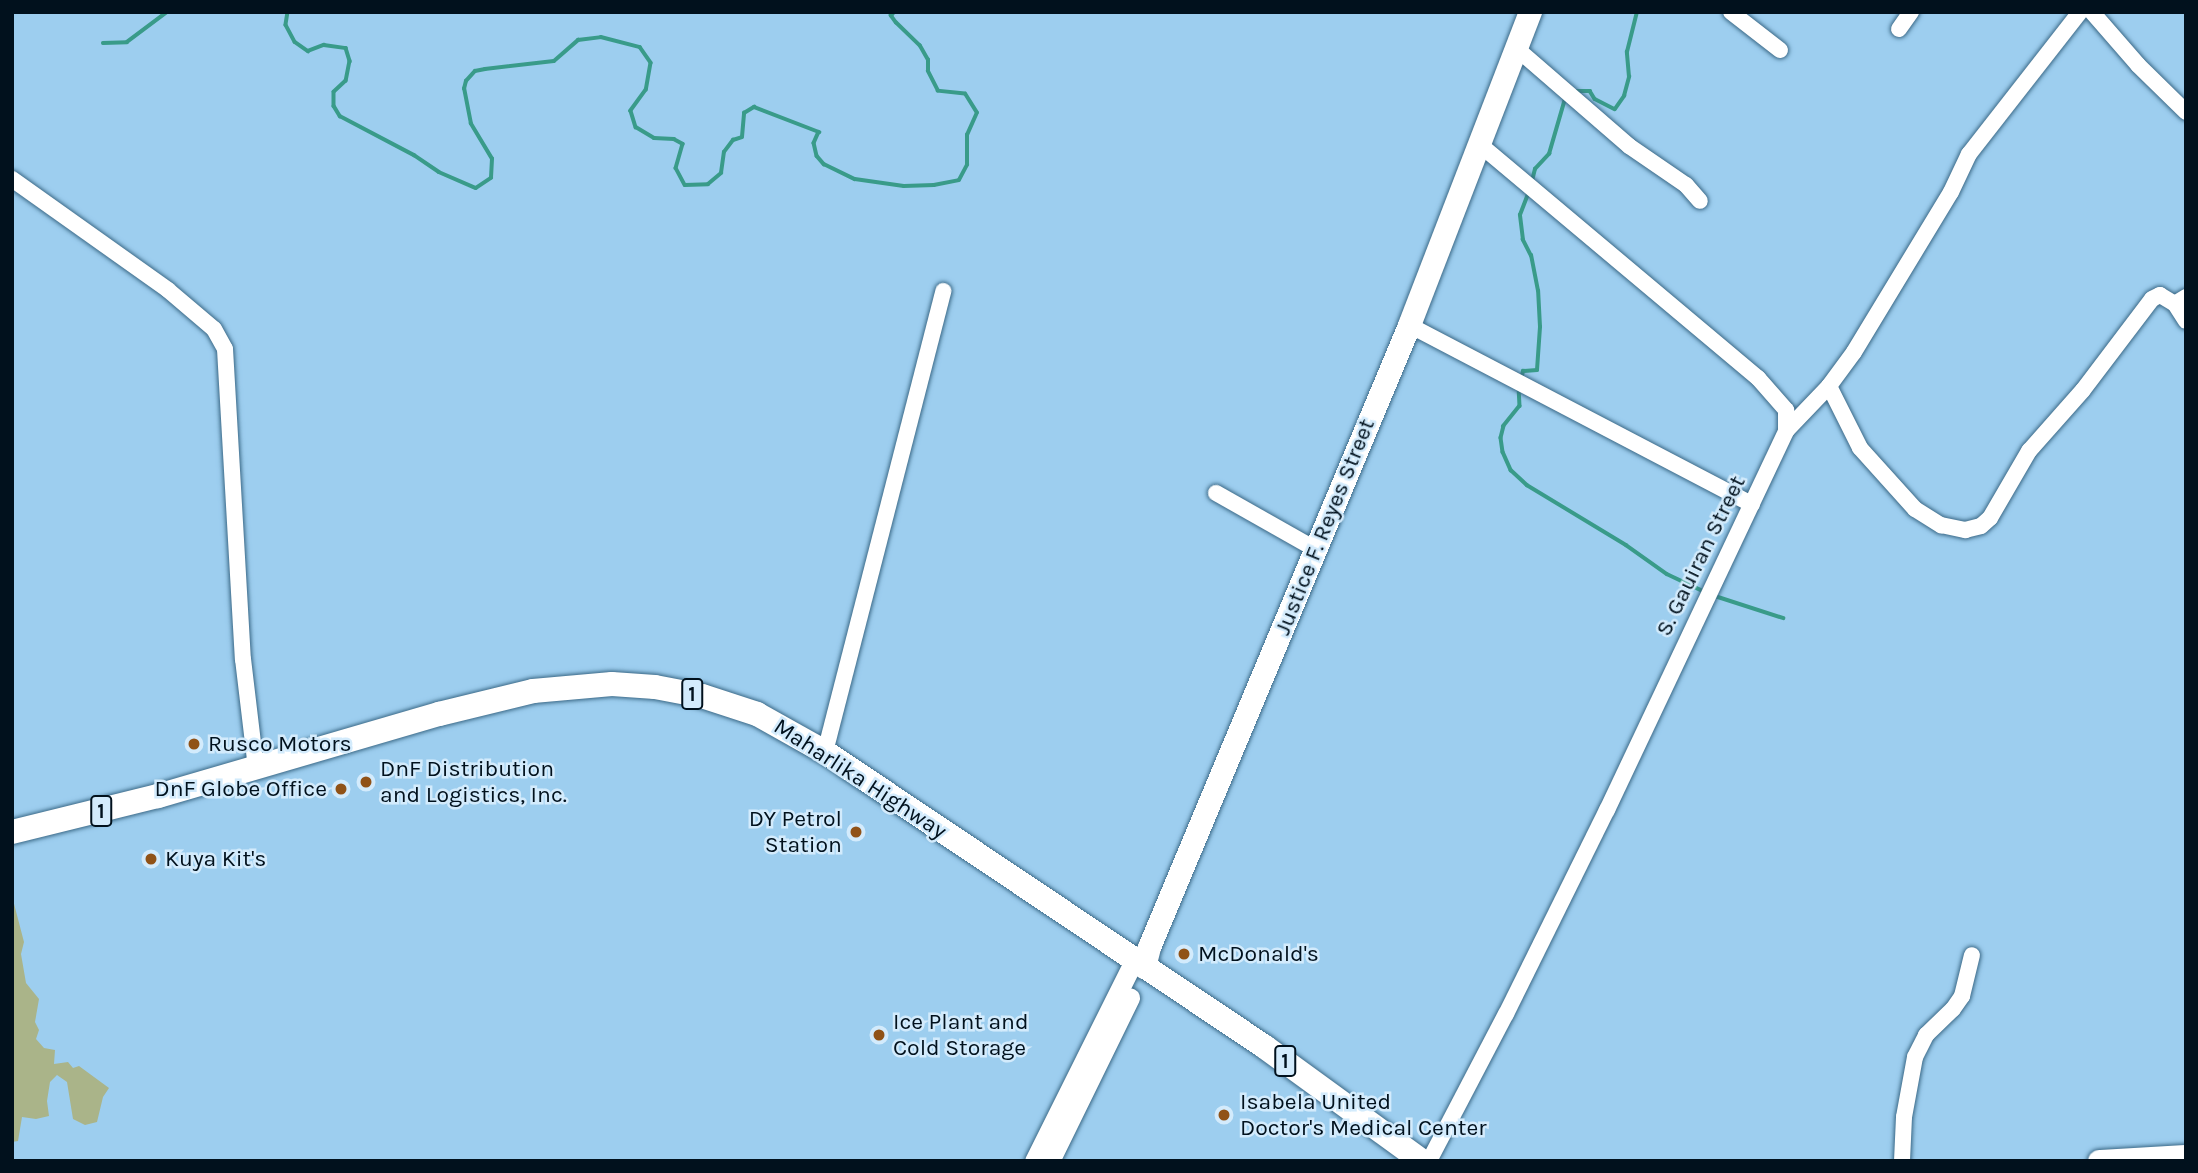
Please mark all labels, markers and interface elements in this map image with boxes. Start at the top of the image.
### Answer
street label: Justice F. Reyes Street [1269,415,1381,639]
street label: S. Gauiran Street [1650,471,1752,641]
road number: 1 [680,676,704,712]
street label: Maharlika Highway [768,713,952,845]
place label: Rusco Motors [208,730,352,758]
marker: Rusco Motors [186,736,202,752]
place label: DnF Distribution and Logistics, Inc. [380,755,567,809]
marker: DnF Distribution and Logistics, Inc. [358,774,374,790]
place label: DnF Globe Office [155,775,327,803]
marker: DnF Globe Office [333,781,349,797]
road number: 1 [89,794,113,828]
place label: DY Petrol Station [749,805,842,859]
marker: DY Petrol Station [848,824,864,840]
place label: Kuya Kit's [165,845,266,873]
marker: Kuya Kit's [143,851,159,867]
place label: McDonald's [1198,940,1319,968]
marker: McDonald's [1176,946,1192,962]
place label: Ice Plant and Cold Storage [893,1008,1029,1062]
marker: Ice Plant and Cold Storage [871,1027,887,1043]
road number: 1 [1273,1044,1297,1078]
place label: Isabela United Doctor's Medical Center [1240,1088,1487,1142]
marker: Isabela United Doctor's Medical Center [1214,1105,1234,1125]

